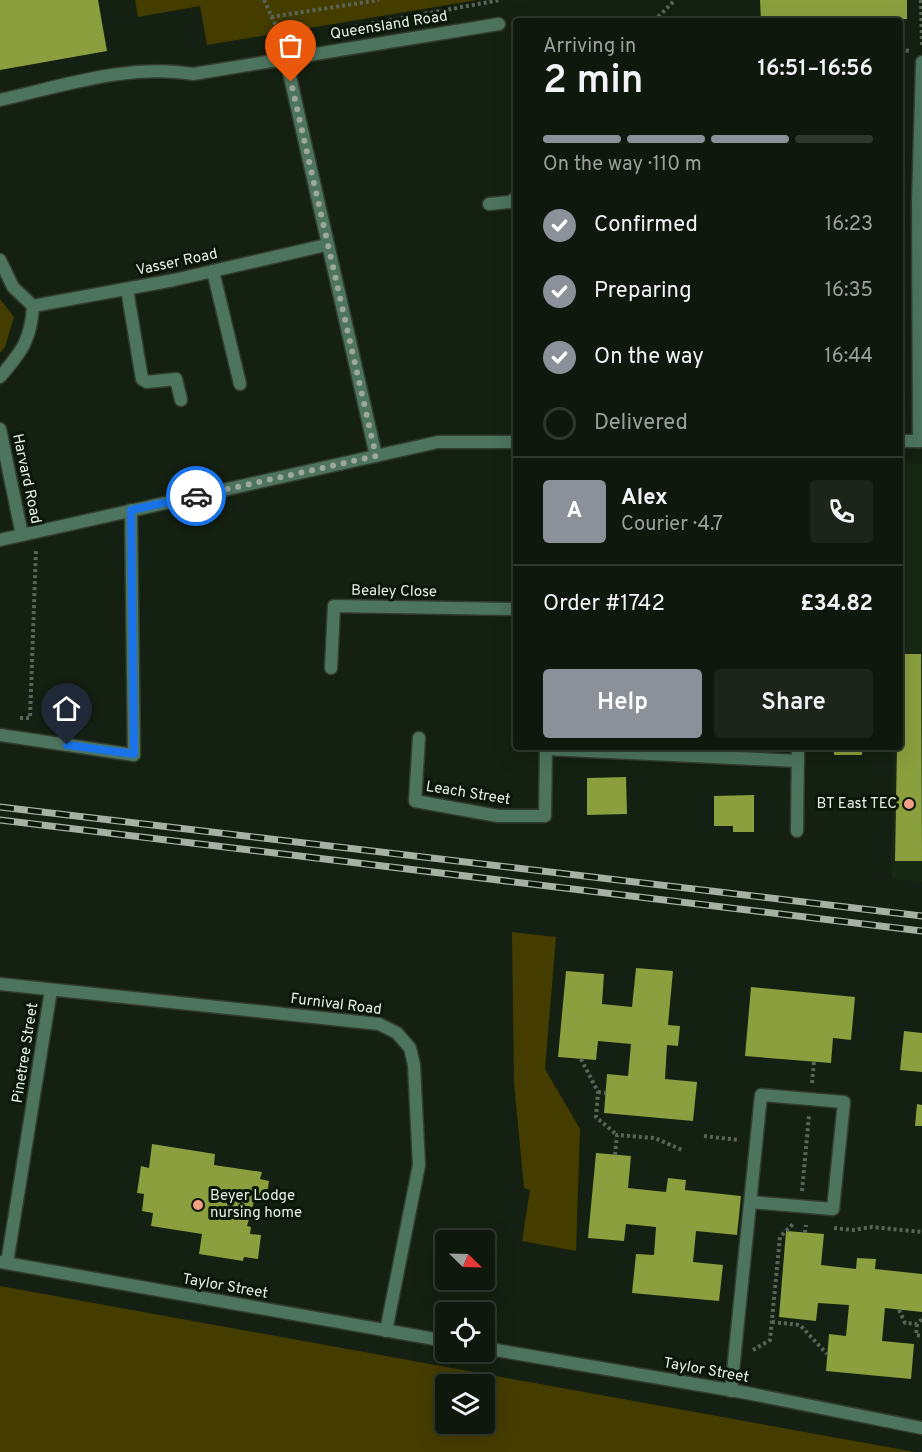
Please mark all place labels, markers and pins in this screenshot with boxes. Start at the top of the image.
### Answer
pin [265,20,316,82]
pin [41,683,92,745]
place label: BT East TEC [817,795,897,814]
marker: BT East TEC [902,797,916,811]
place label: Beyer Lodge nursing home [210,1187,302,1223]
marker: Beyer Lodge nursing home [191,1198,205,1212]

